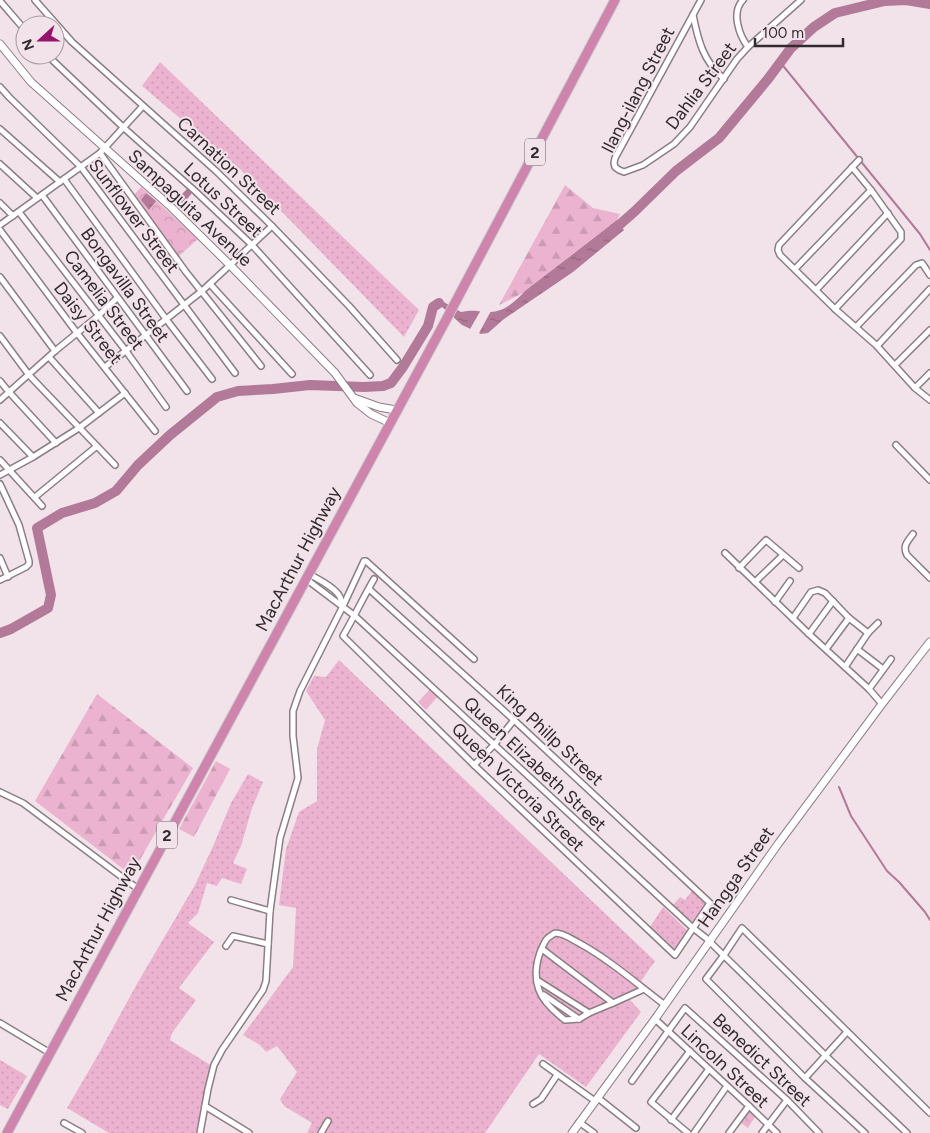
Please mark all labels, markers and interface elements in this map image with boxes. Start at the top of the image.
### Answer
north arrow [15,15,65,65]
scale bar [755,15,842,47]
street label: Ilang-ilang Street [597,23,679,157]
text: 100 m [762,24,804,42]
text: N [18,36,38,53]
street label: Dahlia Street [661,38,741,134]
street label: Carnation Street [173,112,286,220]
road number: 2 [525,138,545,166]
street label: Sampaguita Avenue [123,145,257,271]
street label: Sunflower Street [84,155,184,277]
street label: Lotus Street [179,158,267,242]
street label: Bongavilla Street [76,223,174,347]
street label: Camelia Street [59,246,149,354]
street label: Daisy Street [49,277,127,369]
street label: MacArthur Highway [251,483,346,635]
street label: King Phillp Street [492,680,608,790]
street label: Queen Elizabeth Street [459,692,611,836]
street label: Queen Victoria Street [447,718,589,856]
road number: 2 [157,822,177,848]
street label: Hangga Street [693,822,779,932]
street label: MacArthur Highway [51,853,146,1005]
street label: Benedict Street [708,1009,816,1111]
street label: Lincoln Street [676,1020,774,1113]

